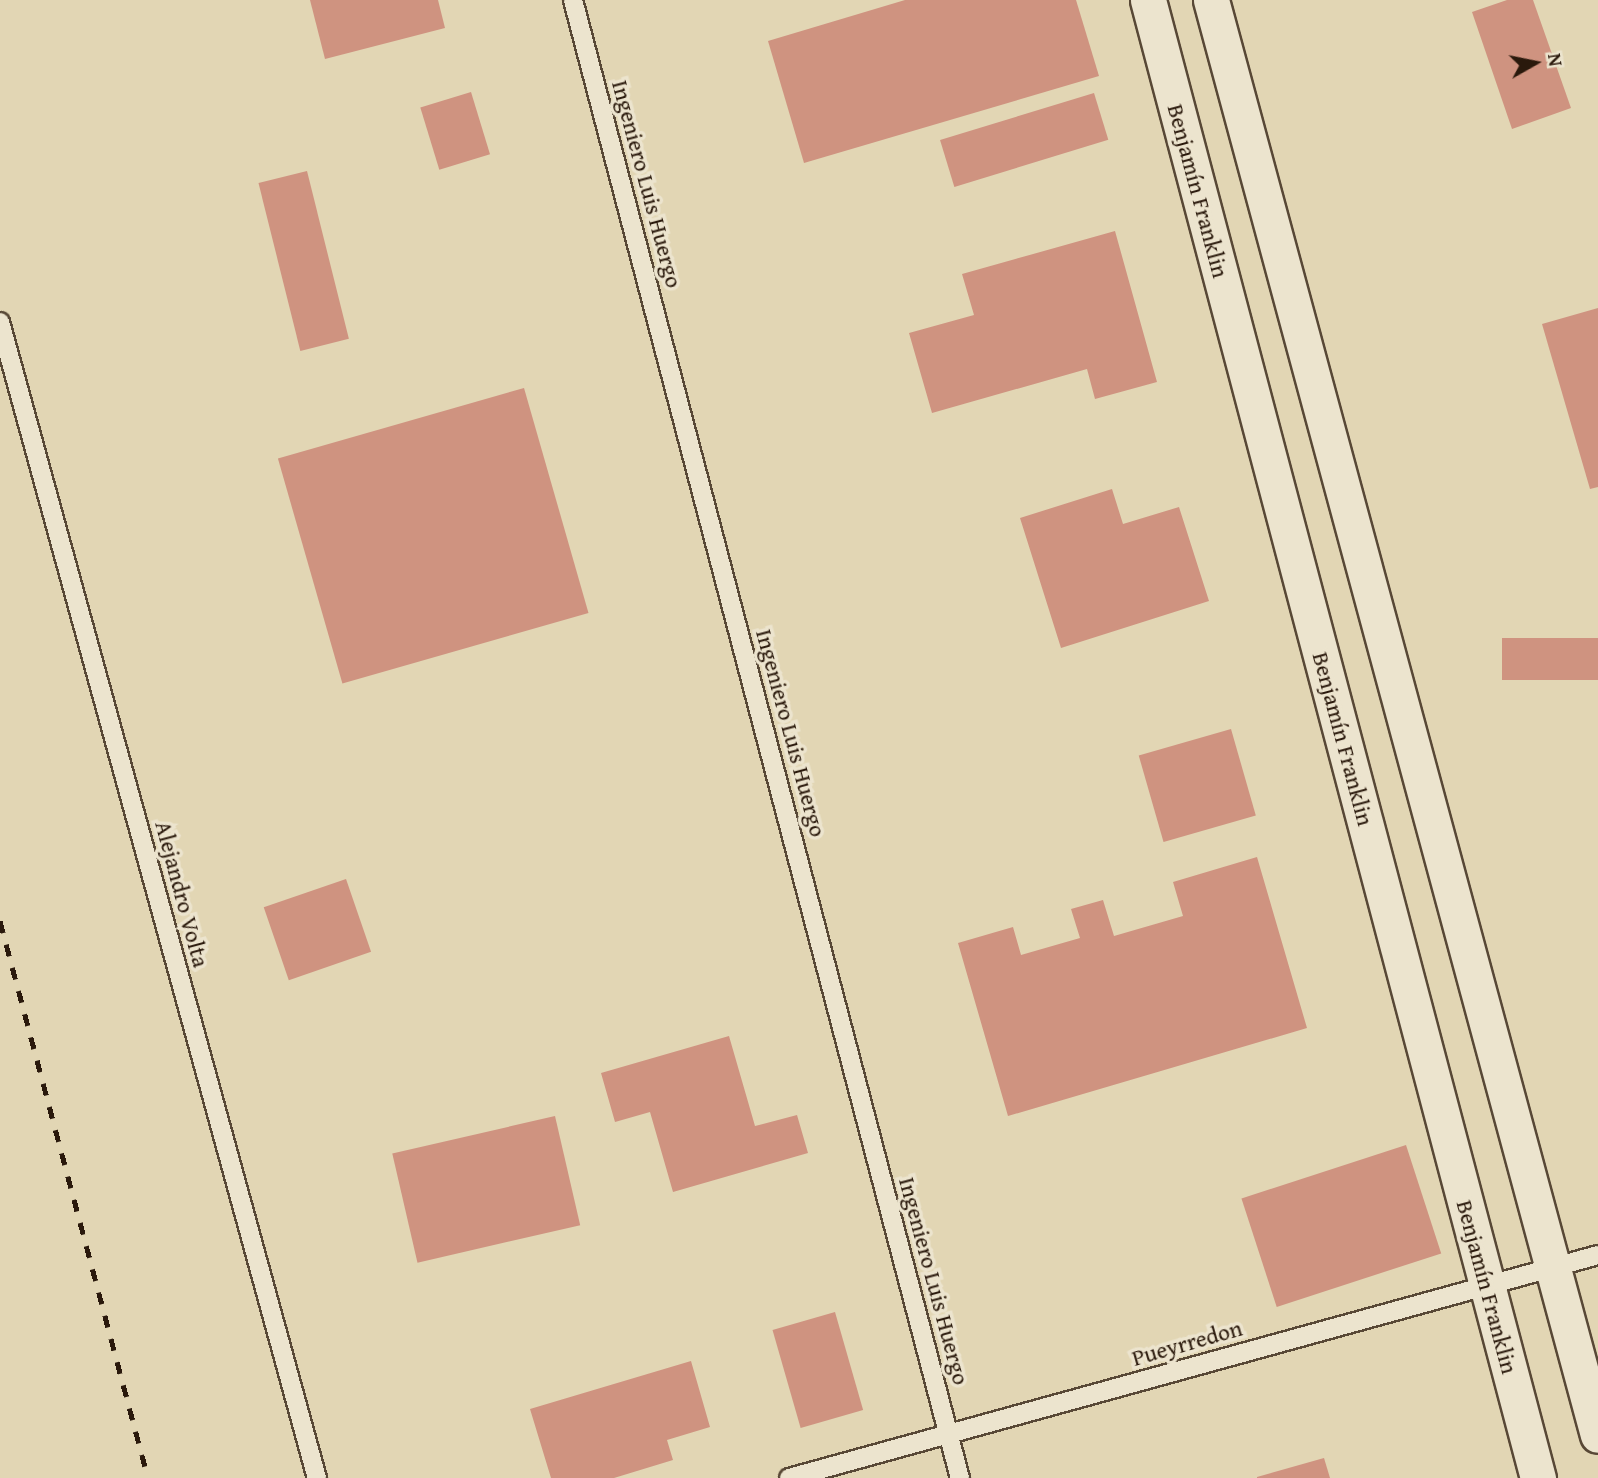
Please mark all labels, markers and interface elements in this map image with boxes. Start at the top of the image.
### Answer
north arrow [1500,28,1570,98]
text: N [1541,51,1571,68]
street label: Ingeniero Luis Huergo [606,77,688,291]
street label: Benjamín Franklin [1162,101,1234,281]
street label: Ingeniero Luis Huergo [750,626,832,840]
street label: Benjamín Franklin [1307,649,1379,829]
street label: Alejandro Volta [149,818,215,970]
street label: Ingeniero Luis Huergo [893,1174,975,1388]
street label: Benjamín Franklin [1451,1197,1523,1377]
street label: Pueyrredon [1129,1314,1245,1372]

